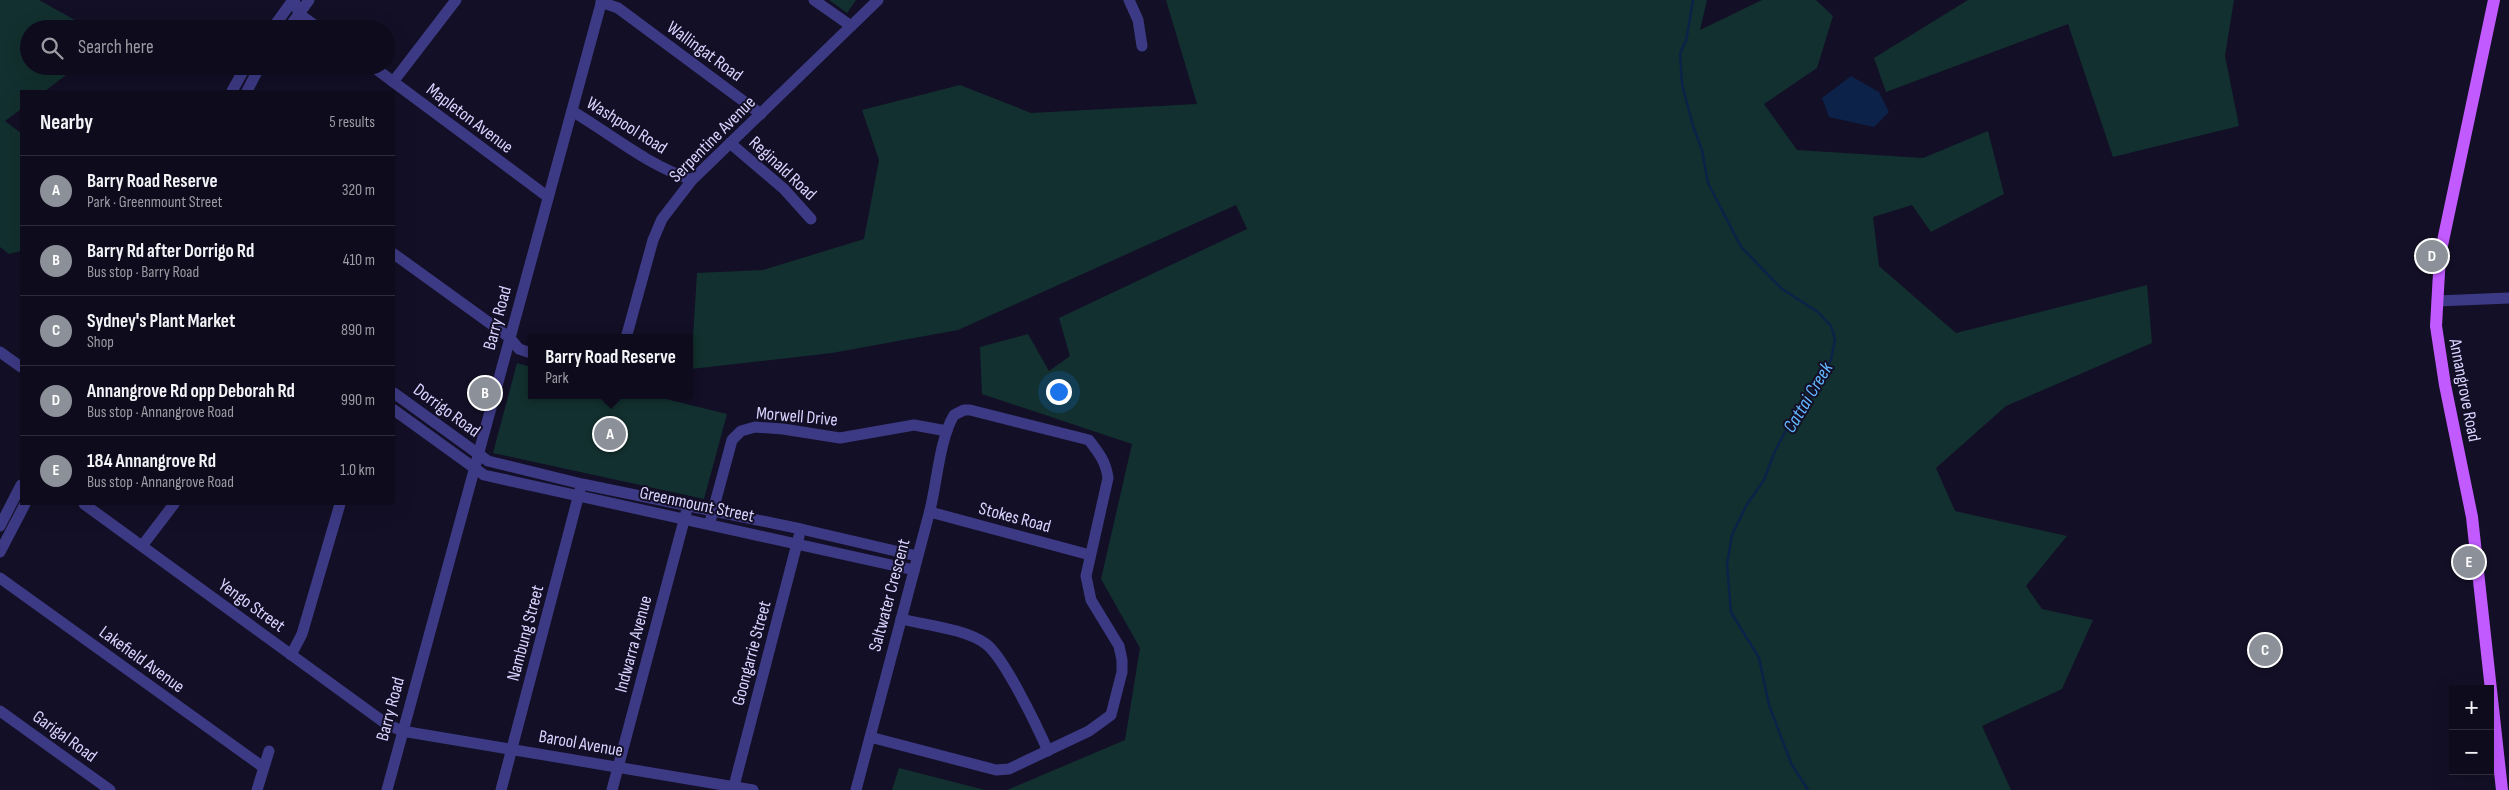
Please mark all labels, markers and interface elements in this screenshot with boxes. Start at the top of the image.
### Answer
street label: Wallingat Road [663,17,747,86]
search box [20,20,395,75]
icon: search [38,34,66,62]
text: Search here [78,36,154,59]
street label: Mapleton Avenue [422,79,517,158]
street label: Washpool Road [583,92,671,158]
street label: Serpentine Avenue [665,92,760,187]
text: Nearby [40,110,93,135]
text: 5 results [329,113,375,132]
street label: Reginald Road [745,132,821,205]
text: Barry Road Reserve [87,170,218,193]
text: A [52,181,60,200]
text: 320 m [342,181,375,200]
text: Park · Greenmount Street [87,193,223,212]
pin: D [2416,237,2448,275]
text: Barry Rd after Dorrigo Rd [87,240,254,263]
text: B [52,251,60,270]
text: 410 m [343,251,375,270]
text: Bus stop · Barry Road [87,263,199,282]
street label: Barry Road [479,284,516,352]
text: Sydney's Plant Market [87,310,235,333]
text: C [52,321,60,340]
text: 890 m [341,321,375,340]
text: Shop [87,333,114,352]
popup [528,334,693,399]
street label: Annangrove Road [2444,336,2485,443]
text: Barry Road Reserve [545,346,676,369]
water label: Cattai Creek [1778,358,1839,437]
text: Park [545,369,569,388]
pin: B [469,374,501,412]
street label: Dorrigo Road [409,379,484,442]
your location [1046,379,1072,405]
text: Annangrove Rd opp Deborah Rd [87,380,295,403]
text: D [52,391,60,410]
text: 990 m [341,391,375,410]
street label: Morwell Drive [755,402,839,431]
text: Bus stop · Annangrove Road [87,403,234,422]
pin: A [594,415,626,453]
text: 184 Annangrove Rd [87,450,216,473]
text: E [53,461,59,480]
text: 1.0 km [340,461,375,480]
text: Bus stop · Annangrove Road [87,473,234,492]
street label: Greenmount Street [638,482,757,527]
street label: Stokes Road [977,498,1053,537]
street label: Saltwater Crescent [864,536,915,654]
pin: E [2453,543,2485,581]
street label: Yengo Street [214,574,289,637]
street label: Nambung Street [503,582,548,683]
street label: Indwarra Avenue [610,593,657,695]
street label: Goongarrie Street [727,598,776,708]
street label: Lakefield Avenue [95,621,188,697]
pin: C [2249,631,2281,669]
street label: Barry Road [372,675,409,743]
map controls [2449,685,2494,775]
button: + [2449,685,2494,730]
street label: Garigal Road [28,706,101,767]
street label: Barool Avenue [537,726,625,761]
button: − [2449,730,2494,775]

